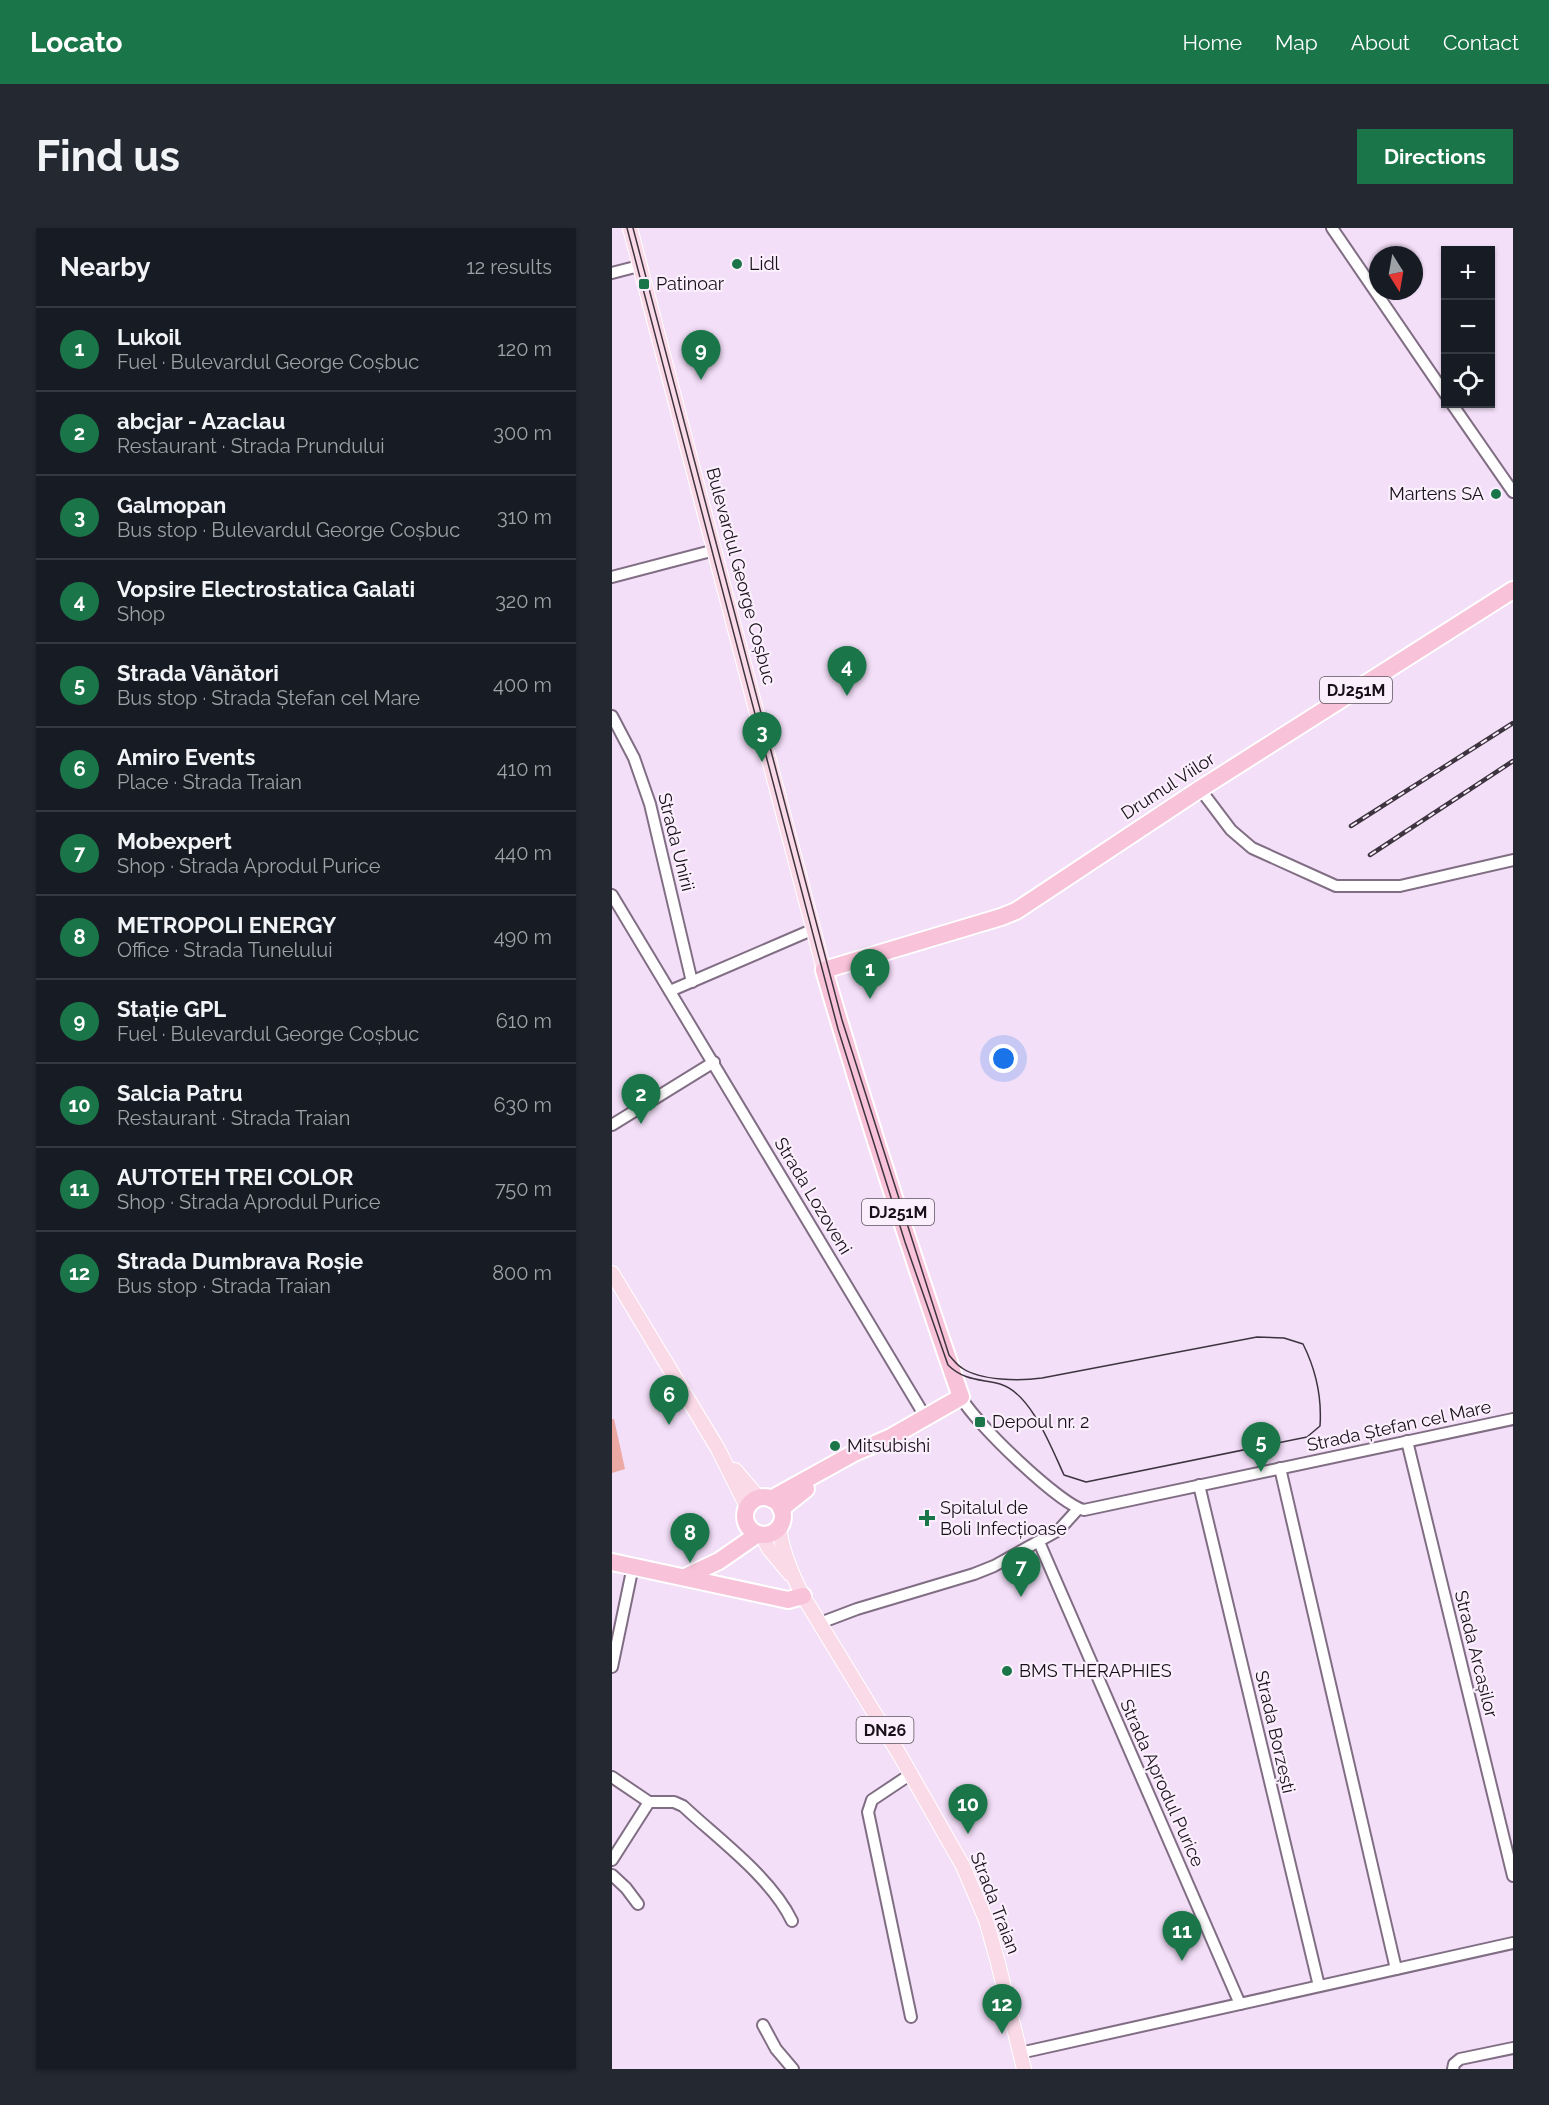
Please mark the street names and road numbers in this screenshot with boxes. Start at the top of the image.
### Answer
street label: Bulevardul George Coșbuc [702,465,781,687]
road number: DJ251M [1320,677,1392,703]
street label: Drumul Viilor [1117,747,1219,824]
street label: Strada Unirii [654,791,699,893]
street label: Strada Lozoveni [770,1134,857,1258]
road number: DJ251M [862,1199,934,1225]
street label: Strada Ștefan cel Mare [1305,1396,1493,1455]
street label: Strada Arcașilor [1451,1588,1503,1720]
street label: Strada Borzești [1251,1668,1300,1795]
street label: Strada Aprodul Purice [1116,1696,1209,1870]
road number: DN26 [856,1717,914,1743]
street label: Strada Traian [966,1849,1025,1957]

